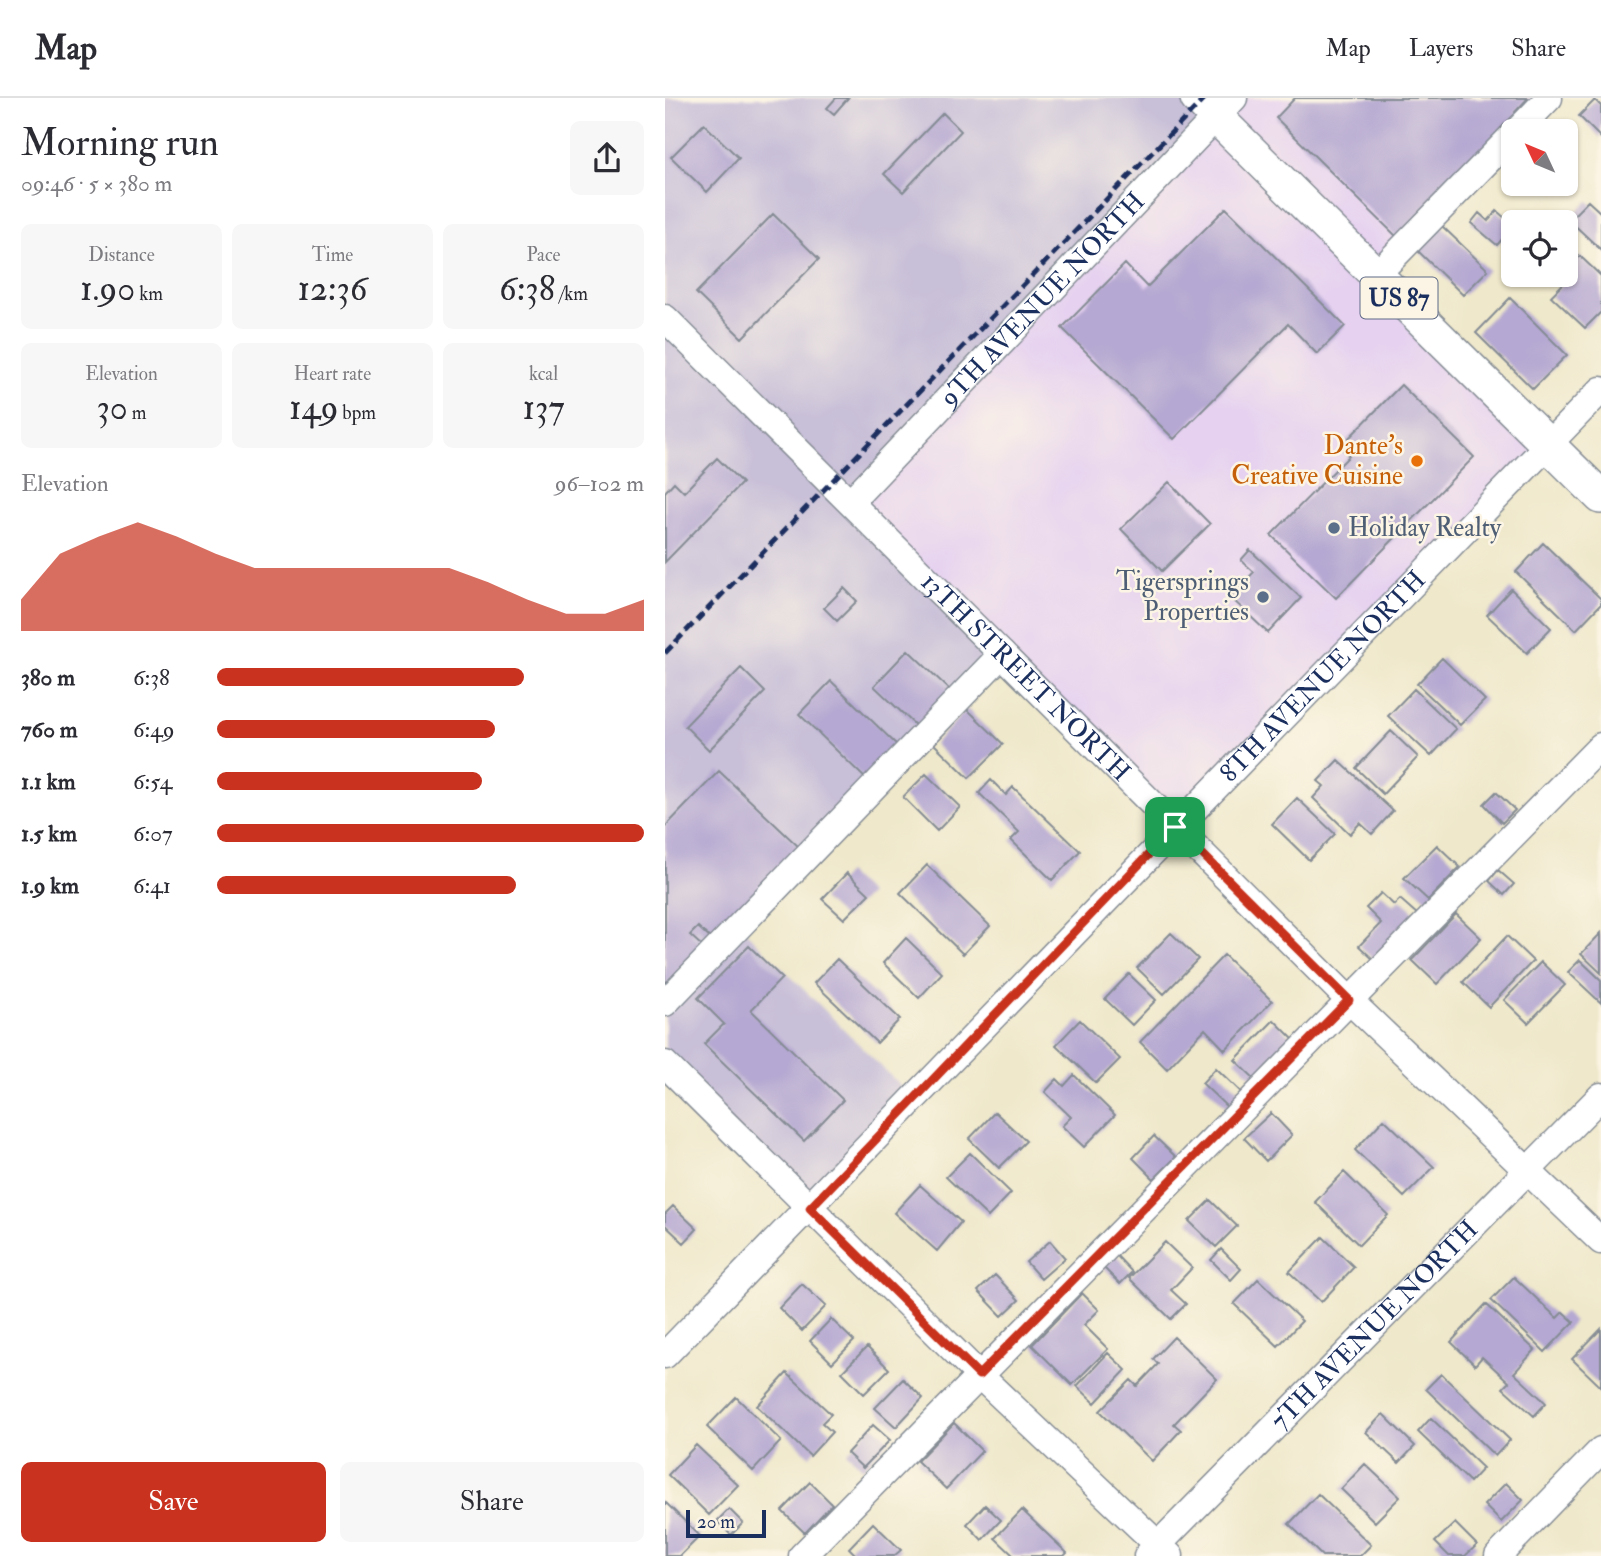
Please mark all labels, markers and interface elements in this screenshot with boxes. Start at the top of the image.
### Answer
text: Map [35,28,97,69]
text: Map [1326,33,1371,64]
text: Layers [1409,33,1473,64]
text: Share [1511,33,1566,64]
text: Morning run [21,119,219,167]
north arrow [1501,119,1579,196]
map controls [1501,119,1578,287]
button: share [570,121,644,195]
text: 09:46 · 5 × 380 m [21,169,172,198]
street label: 9TH AVENUE NORTH [932,186,1152,415]
button: locate [1501,210,1578,287]
text: Distance [88,243,155,267]
text: Time [312,243,353,267]
text: Pace [526,243,561,267]
text: 1.90 [80,267,135,311]
text: 12:36 [298,267,367,311]
text: 6:38 [499,267,555,311]
road number: US 87 [1361,278,1437,318]
text: km [135,282,163,306]
text: /km [555,282,588,306]
text: Elevation [85,362,158,386]
text: Heart rate [294,362,371,386]
text: kcal [529,362,558,386]
text: 30 [96,386,128,430]
text: 149 [289,386,338,430]
text: 137 [523,386,565,430]
text: m [128,401,147,425]
text: bpm [338,401,376,425]
place label: Dante's Creative Cuisine [1231,430,1403,492]
marker: Dante's Creative Cuisine [1409,453,1425,469]
text: Elevation [21,469,109,498]
text: 96–102 m [555,469,644,498]
place label: Holiday Realty [1348,512,1502,544]
marker: Holiday Realty [1326,520,1342,536]
street label: 8TH AVENUE NORTH [1213,564,1433,789]
street label: 13TH STREET NORTH [914,566,1137,788]
place label: Tigersprings Properties [1116,566,1249,629]
marker: Tigersprings Properties [1255,589,1271,605]
text: 380 m [21,663,75,692]
text: 6:38 [133,663,170,692]
text: 760 m [21,715,78,744]
text: 6:49 [133,715,174,744]
text: 1.1 km [21,767,76,796]
text: 6:54 [133,767,172,796]
pin [1145,797,1205,857]
icon: arrive [1156,808,1194,846]
text: 1.5 km [21,819,77,848]
text: 6:07 [133,819,173,848]
text: 1.9 km [21,871,79,900]
text: 6:41 [133,871,171,900]
street label: 7TH AVENUE NORTH [1264,1214,1485,1437]
button: Save [21,1462,326,1542]
button: Share [340,1462,644,1542]
scale bar [686,1507,767,1539]
text: 20 m [697,1510,735,1534]

